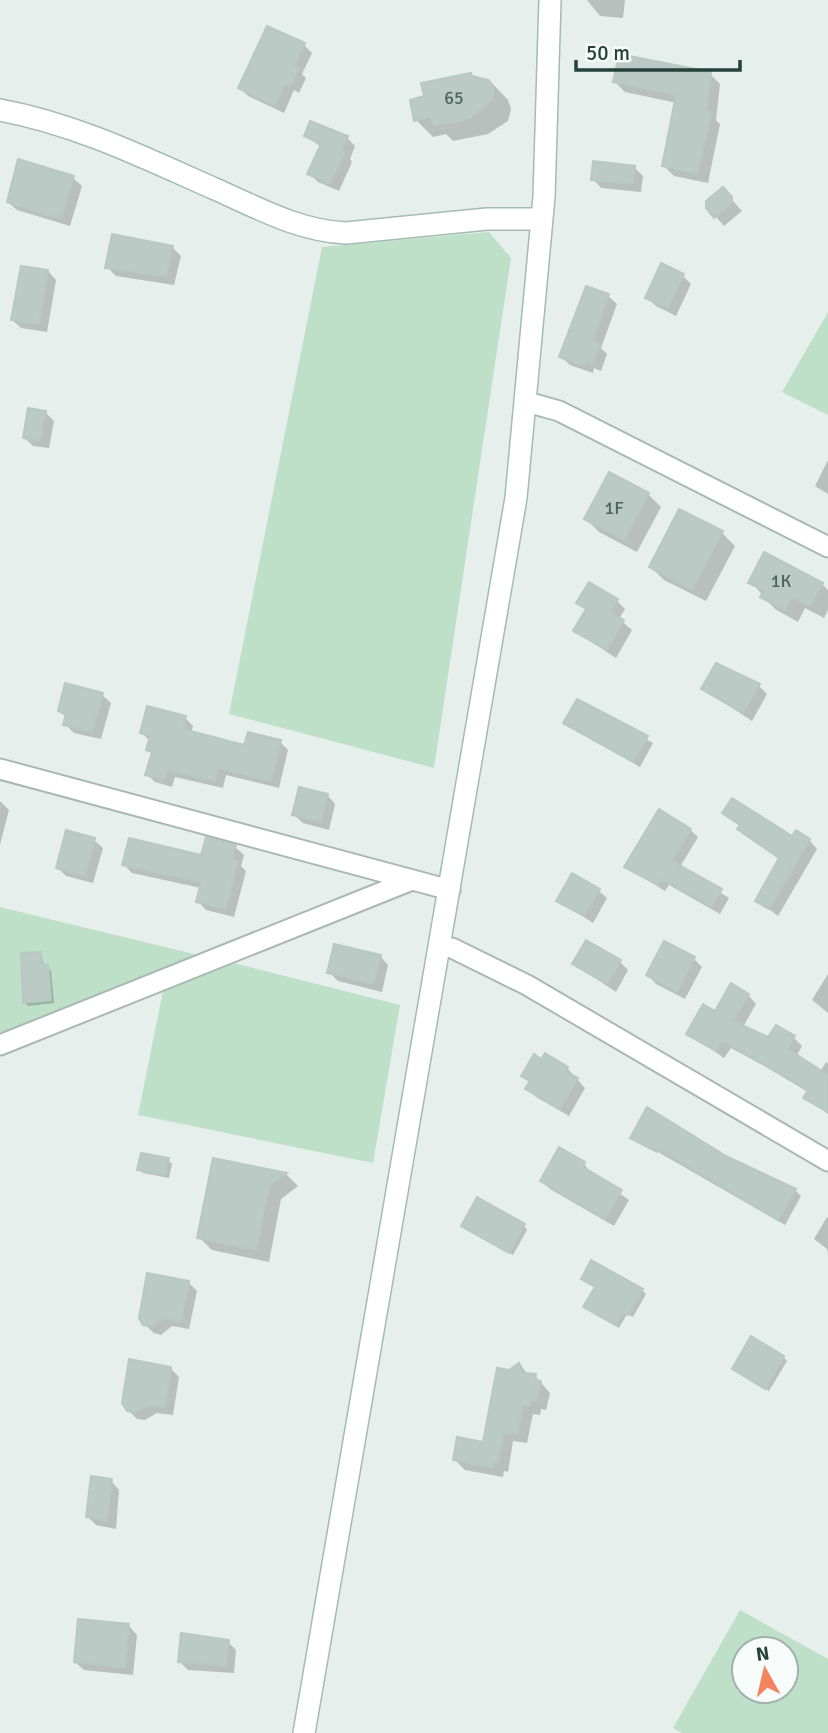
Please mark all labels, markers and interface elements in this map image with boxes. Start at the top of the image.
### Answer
scale bar [576,28,740,72]
text: 50 m [586,40,630,66]
house number: 65 [444,87,464,109]
house number: 1F [604,497,624,519]
house number: 1K [771,570,791,592]
north arrow [730,1635,800,1705]
text: N [755,1641,771,1667]

